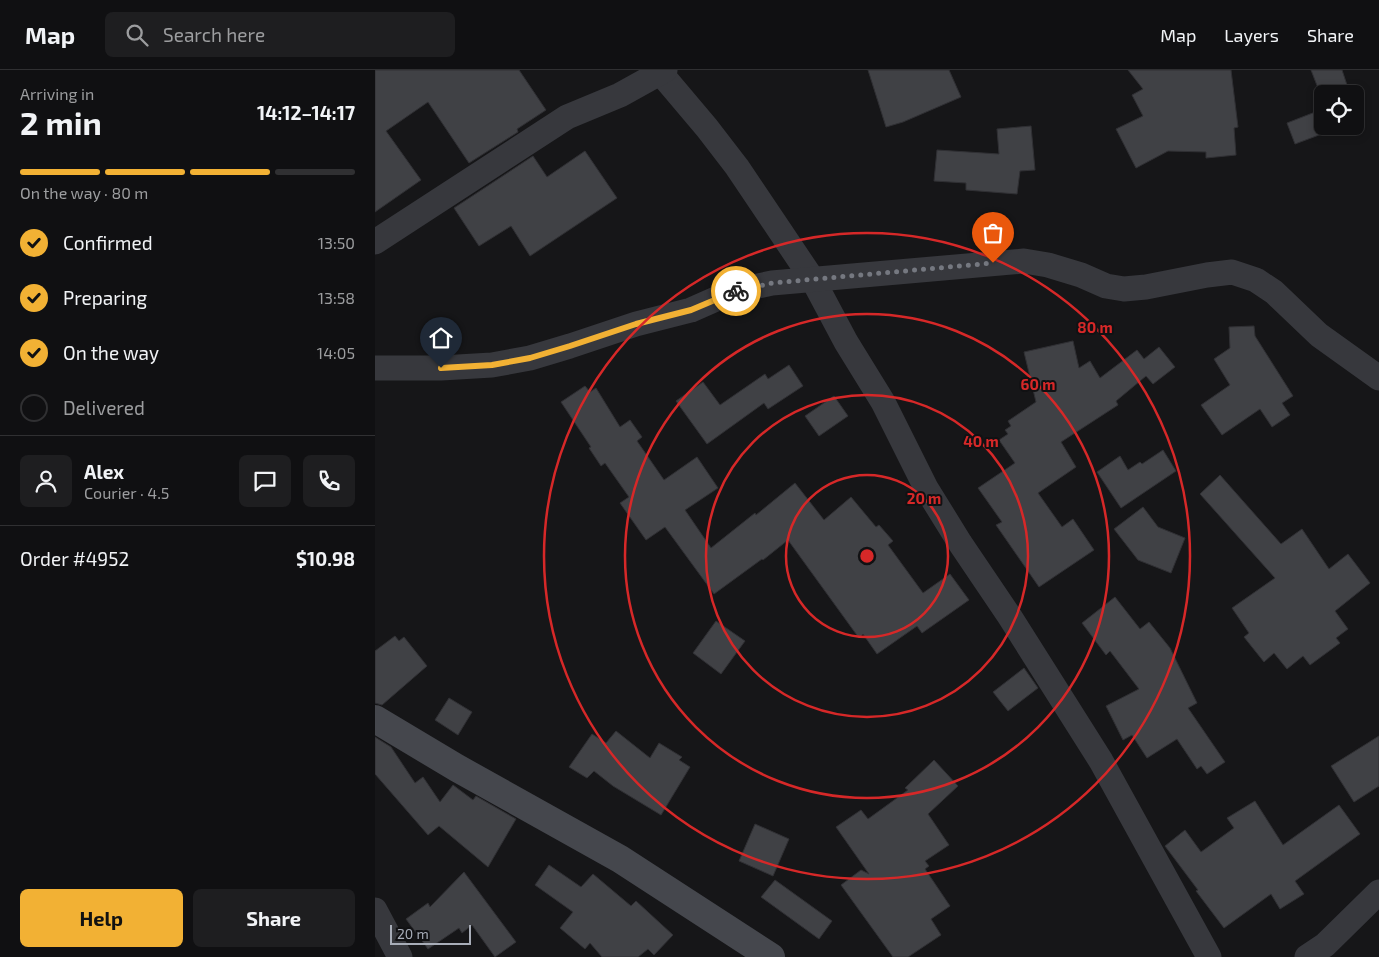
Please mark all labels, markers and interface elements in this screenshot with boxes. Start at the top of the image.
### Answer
search box [105,12,455,57]
text: Map [25,20,75,49]
icon: search [123,21,151,49]
text: Search here [163,23,265,46]
text: Map [1160,24,1196,46]
text: Layers [1224,24,1279,46]
text: Share [1307,24,1354,46]
text: Arriving in [20,84,94,103]
map controls [1314,85,1364,135]
button: locate [1314,85,1364,135]
text: 14:12–14:17 [257,101,355,124]
text: 2 min [20,103,102,141]
text: On the way · 80 m [20,183,148,202]
pin [972,212,1014,263]
icon: bag [979,219,1007,247]
icon: check [20,229,48,257]
text: Confirmed [63,231,153,254]
text: 13:50 [318,233,355,252]
courier [711,266,761,316]
icon: bike [722,277,750,305]
icon: check [20,284,48,312]
text: Preparing [63,286,147,309]
text: 13:58 [318,288,355,307]
pin [420,317,462,368]
text: 80 m [1077,318,1113,336]
icon: home [427,324,455,352]
icon: check [20,339,48,367]
text: On the way [63,341,159,364]
text: 14:05 [317,343,355,362]
text: 60 m [1021,375,1055,393]
text: Delivered [63,396,145,419]
text: 40 m [963,432,999,450]
button: person [20,455,72,507]
button: chat [239,455,291,507]
button: phone [303,455,355,507]
text: Alex [84,460,124,483]
text: Courier · 4.5 [84,483,169,502]
text: 20 m [907,489,941,507]
text: Order #4952 [20,547,129,570]
text: $10.98 [296,547,355,570]
centre of rings [858,547,876,565]
button: Help [20,889,183,947]
button: Share [193,889,355,947]
scale bar [390,922,471,945]
text: 20 m [397,925,429,942]

